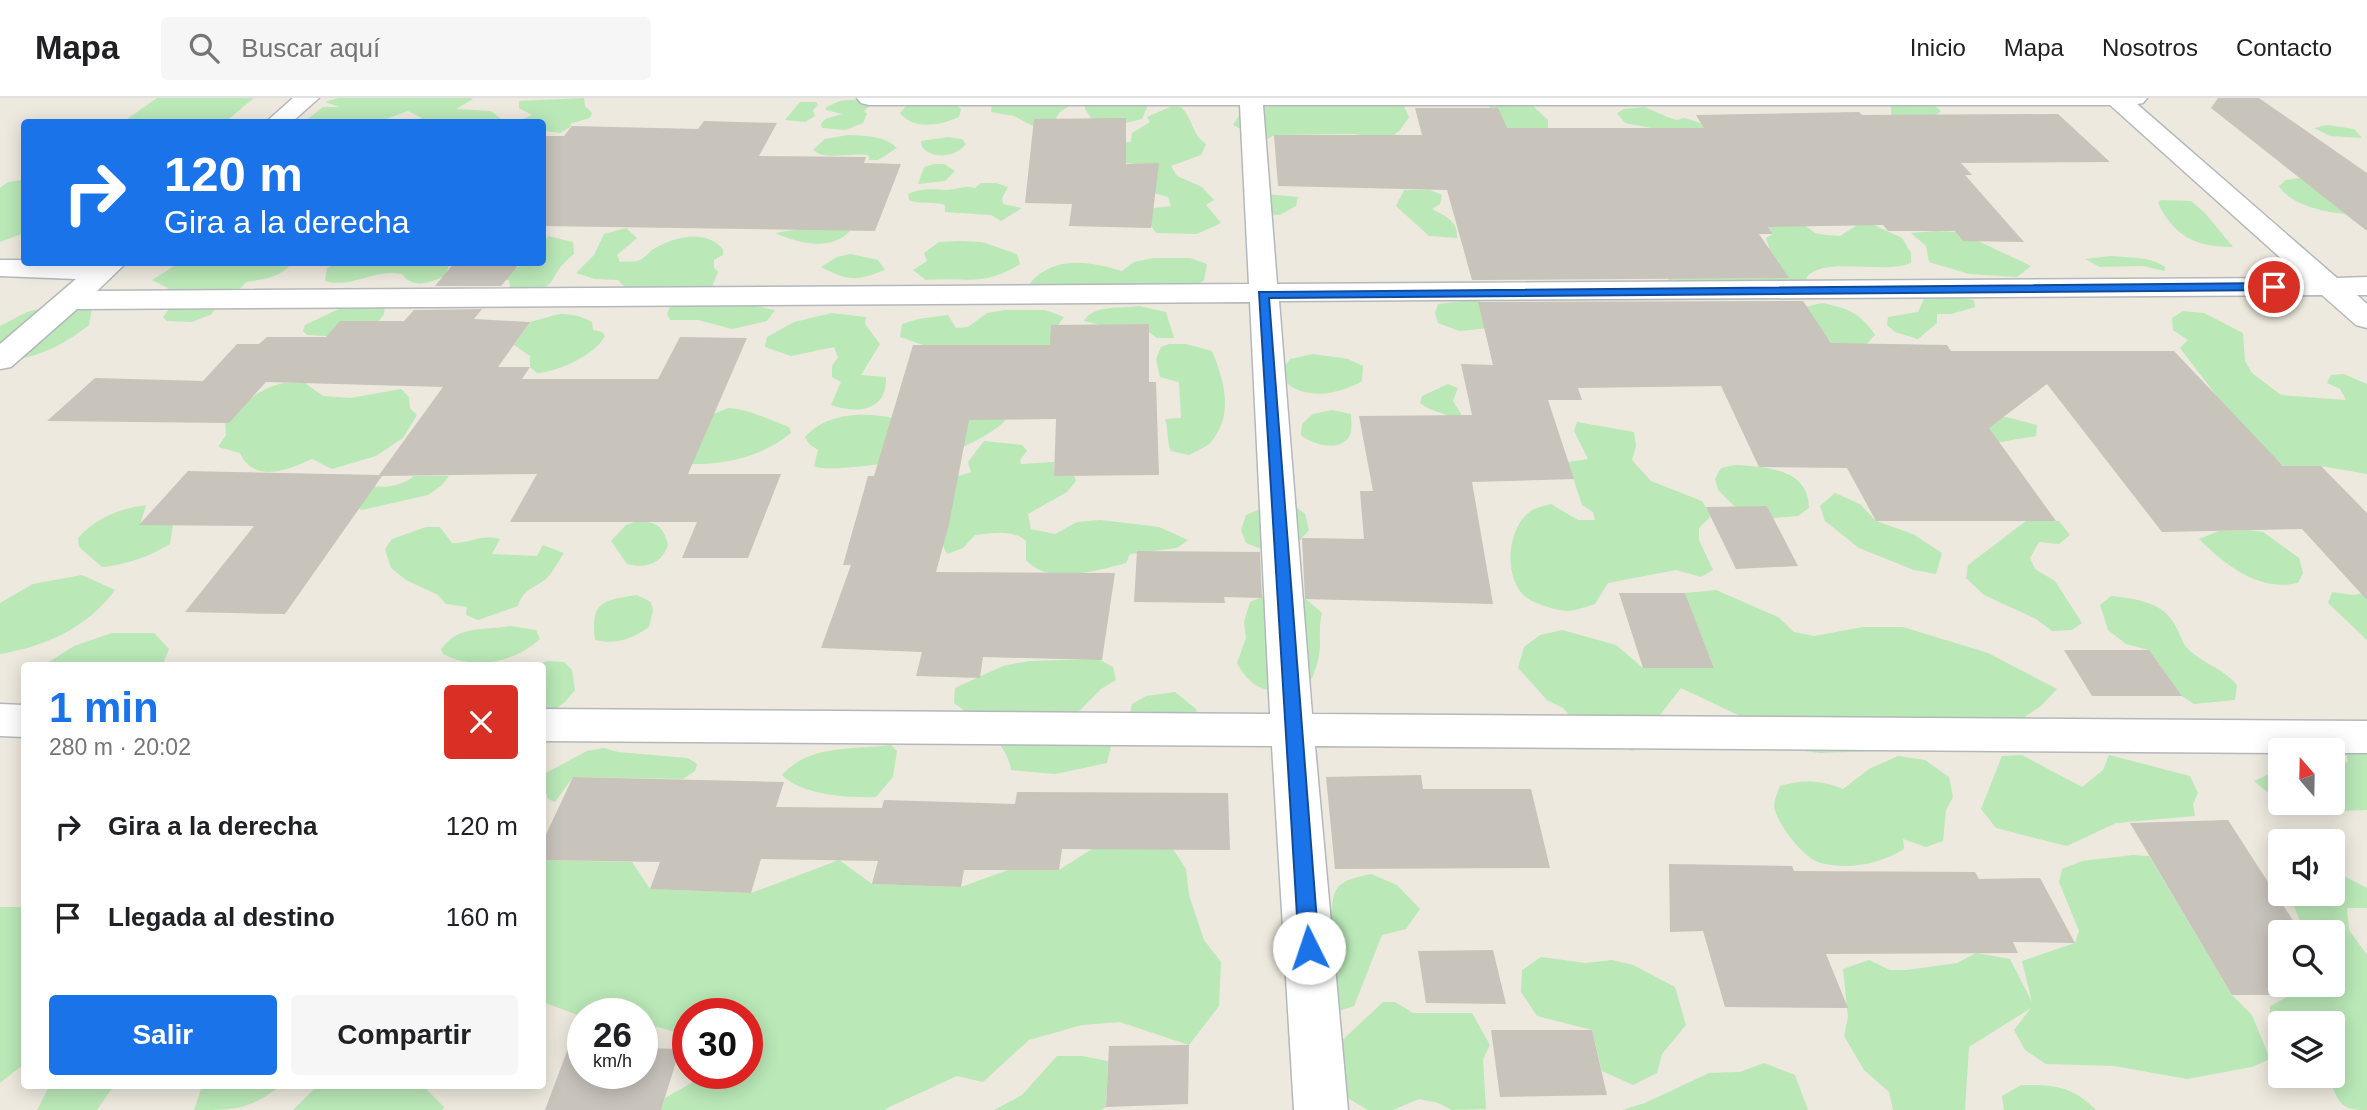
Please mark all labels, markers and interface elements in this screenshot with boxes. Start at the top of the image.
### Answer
search box [161,17,651,80]
text: Mapa [35,29,119,66]
icon: search [185,29,223,67]
text: Buscar aquí [241,33,380,63]
text: Inicio [1910,34,1966,61]
text: Mapa [2004,34,2064,61]
text: Nosotros [2102,34,2198,61]
text: Contacto [2236,34,2332,61]
icon: right [49,147,140,238]
text: 120 m [164,147,303,201]
text: Gira a la derecha [164,204,409,240]
pin [2244,257,2304,317]
icon: arrive [2255,268,2293,306]
text: 1 min [49,684,159,731]
button: close [444,685,518,759]
text: 280 m · 20:02 [49,734,191,760]
north arrow [2268,738,2345,816]
map controls [2268,738,2345,1088]
icon: right [49,808,87,846]
text: Gira a la derecha [108,811,318,841]
text: 120 m [446,811,518,841]
button: sound [2268,829,2345,906]
icon: arrive [49,899,87,937]
text: Llegada al destino [108,902,335,932]
text: 160 m [446,902,518,932]
position arrow [1272,911,1346,985]
button: search [2268,920,2345,997]
button: Salir [49,995,277,1075]
button: Compartir [291,995,518,1075]
speed limit sign: 30 [672,998,763,1089]
button: layers [2268,1011,2345,1088]
text: 26 [593,1015,632,1054]
text: km/h [593,1051,632,1071]

